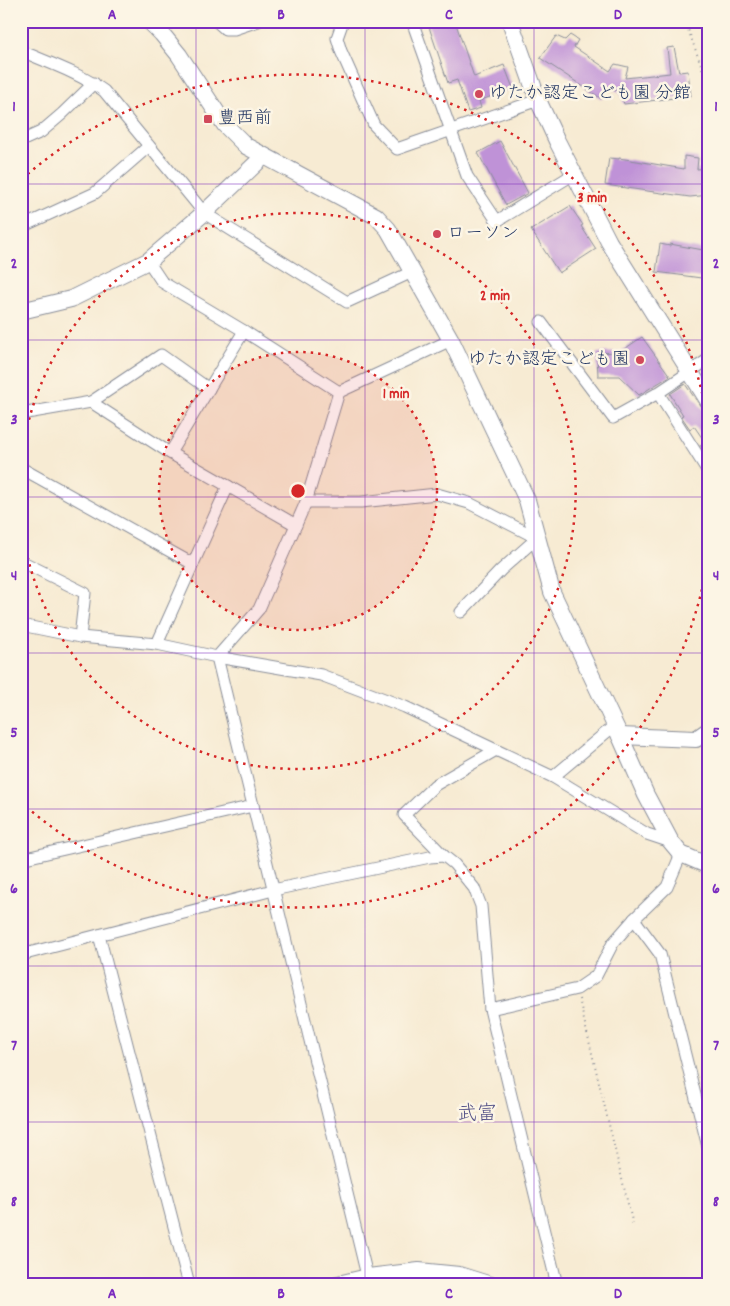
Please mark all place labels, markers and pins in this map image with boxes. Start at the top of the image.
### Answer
place label: ゆたか認定こども園 分館 [489,82,691,107]
marker: ゆたか認定こども園 分館 [473,88,485,100]
place label: 豊西前 [218,107,272,132]
marker: 豊西前 [202,113,214,125]
place label: ローソン [447,222,519,247]
marker: ローソン [431,228,443,240]
place label: ゆたか認定こども園 [468,348,630,373]
marker: ゆたか認定こども園 [634,354,646,366]
centre of rings [289,482,307,500]

